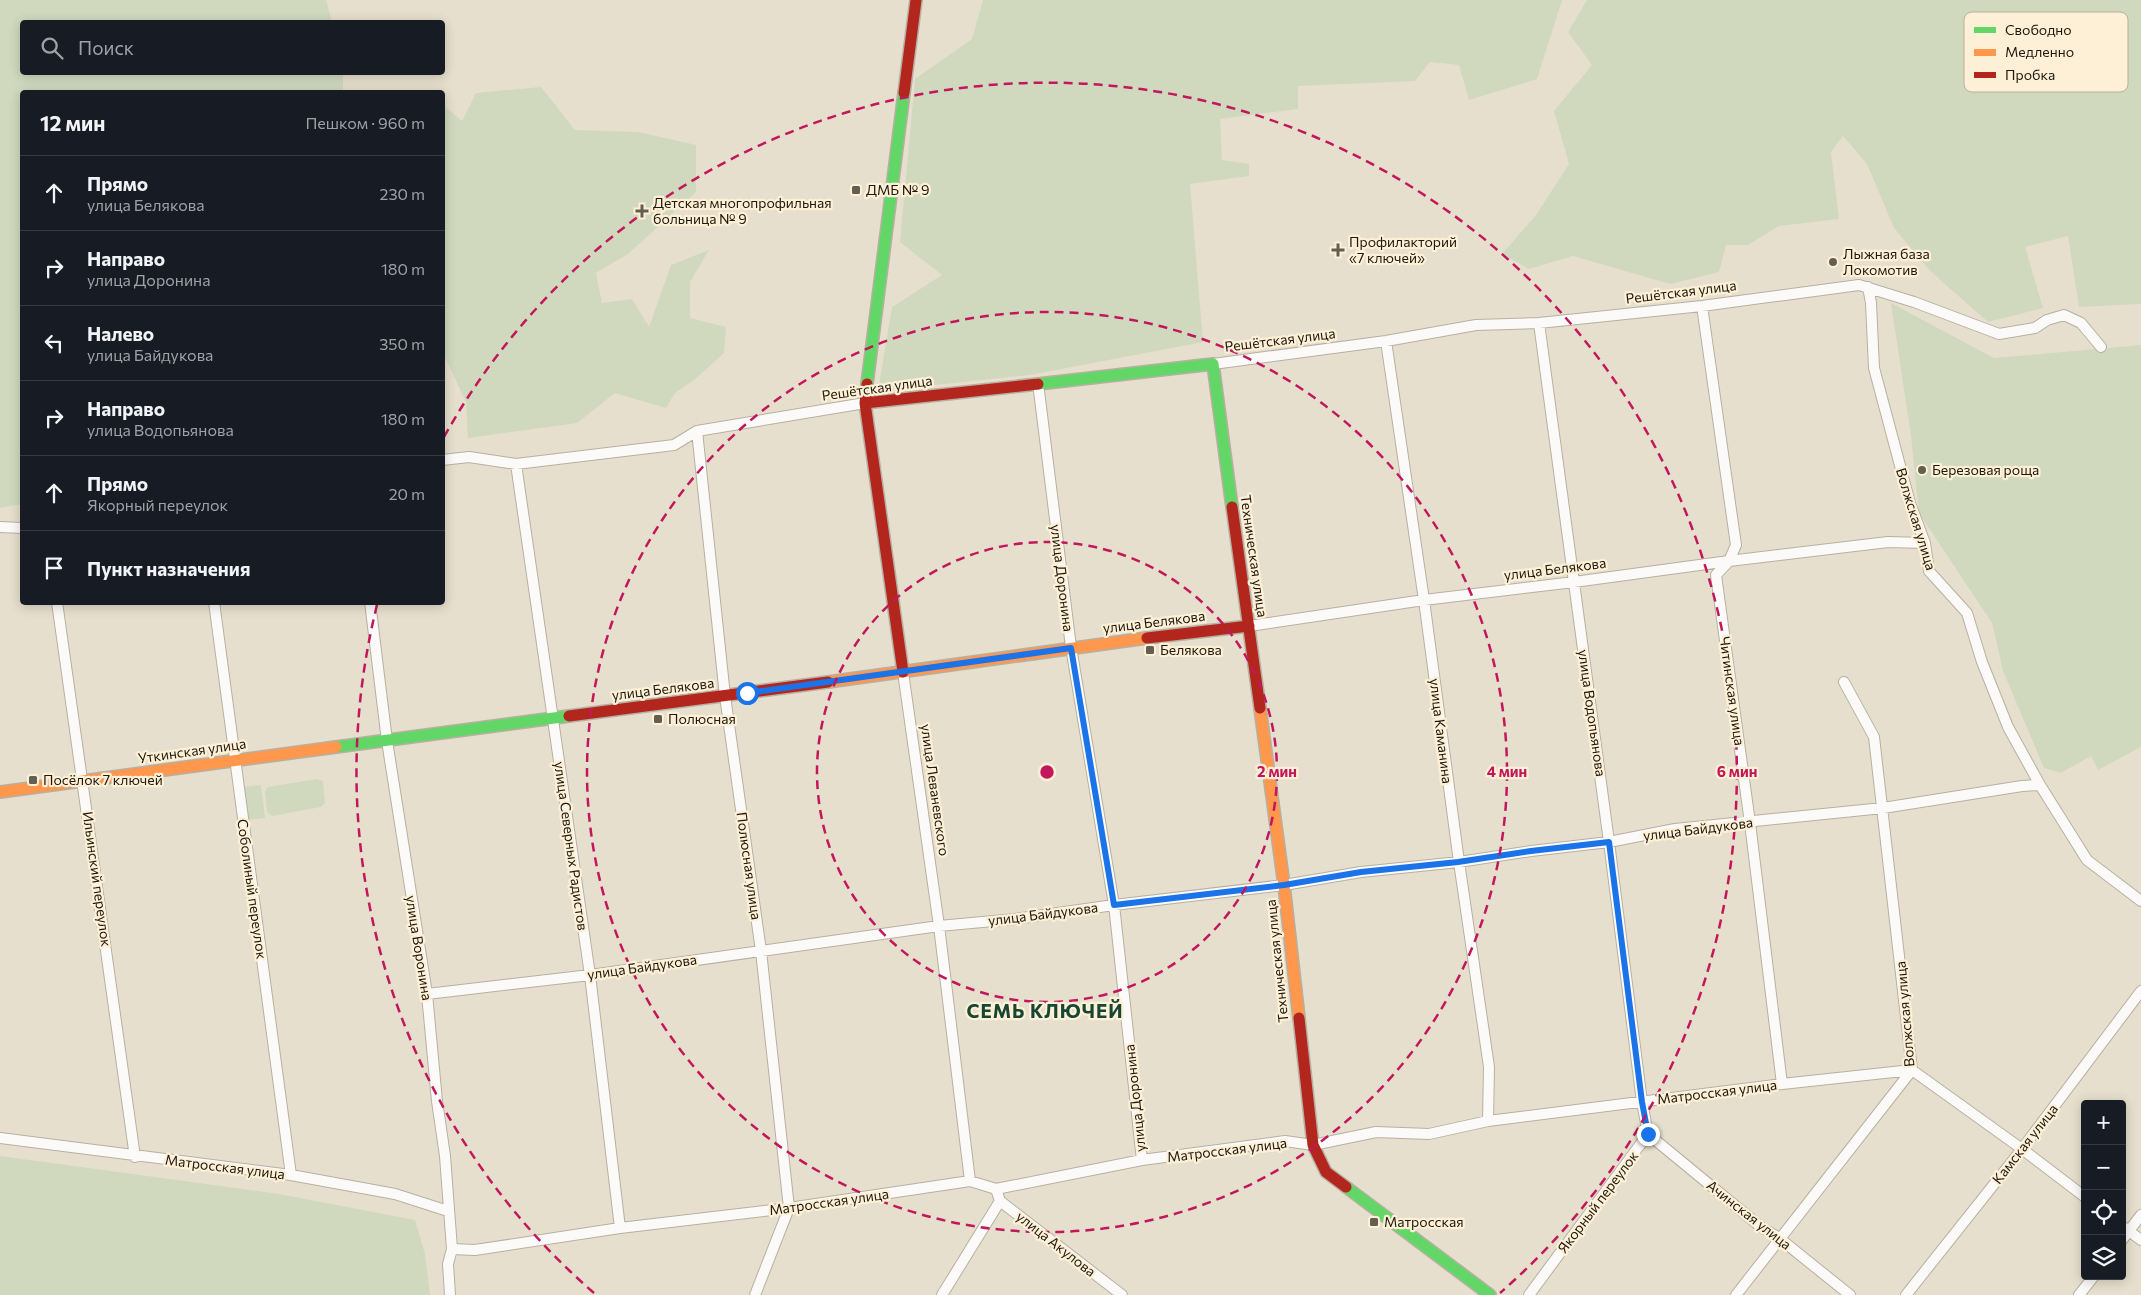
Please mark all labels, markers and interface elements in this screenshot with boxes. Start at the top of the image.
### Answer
legend [1964,12,2128,92]
search box [20,20,445,75]
text: Свободно [2005,21,2072,38]
icon: search [38,34,66,62]
text: Поиск [78,36,134,59]
text: Медленно [2005,43,2074,60]
text: Пробка [2005,66,2055,83]
text: 12 мин [40,110,105,135]
text: Пешком · 960 m [305,113,425,132]
text: Прямо [87,172,148,195]
icon: ahead [40,179,68,207]
place label: ДМБ № 9 [866,181,929,198]
text: 230 m [380,184,425,203]
marker: ДМБ № 9 [850,184,862,196]
place label: Детская многопрофильная больница № 9 [653,194,832,227]
text: улица Белякова [87,195,205,214]
marker: Детская многопрофильная больница № 9 [635,204,649,218]
place label: Профилакторий «7 ключей» [1349,233,1457,266]
marker: Профилакторий «7 ключей» [1331,243,1345,257]
place label: Лыжная база Локомотив [1843,245,1930,278]
text: Направо [87,247,165,270]
icon: right [40,254,68,282]
marker: Лыжная база Локомотив [1827,256,1839,268]
text: 180 m [381,259,425,278]
text: улица Доронина [87,270,211,289]
street label: Решётская улица [1625,276,1737,307]
text: Налево [87,322,154,345]
street label: Решётская улица [1224,324,1336,355]
icon: left [40,329,68,357]
text: 350 m [379,334,425,353]
text: улица Байдукова [87,345,213,364]
street label: Решётская улица [821,371,933,404]
text: Направо [87,397,165,420]
icon: right [40,404,68,432]
text: 180 m [381,409,425,428]
text: улица Водопьянова [87,420,234,439]
place label: Березовая роща [1932,461,2039,478]
marker: Березовая роща [1916,464,1928,476]
street label: Волжская улица [1893,466,1940,572]
text: Прямо [87,472,148,495]
icon: ahead [40,479,68,507]
text: 20 m [389,484,425,503]
street label: Техническая улица [1237,494,1272,618]
text: Якорный переулок [87,495,228,514]
street label: улица Доронина [1047,523,1078,633]
icon: arrive [40,554,68,582]
street label: улица Белякова [1503,554,1607,583]
text: Пункт назначения [87,557,250,580]
street label: улица Белякова [1102,607,1206,636]
street label: Читинская улица [1716,635,1749,747]
place label: Белякова [1160,641,1222,658]
marker: Белякова [1144,644,1156,656]
street label: улица Водопьянова [1575,648,1610,778]
street label: улица Белякова [611,674,715,703]
street label: улица Каманина [1427,677,1456,785]
route start [736,682,759,705]
place label: Полюсная [668,710,736,727]
marker: Полюсная [652,713,664,725]
street label: улица Леваневского [918,723,953,857]
street label: Уткинская улица [137,734,247,767]
street label: улица Северных Радистов [551,760,592,932]
text: 2 мин [1257,762,1297,780]
text: 4 мин [1487,762,1527,780]
text: 6 мин [1717,762,1757,780]
centre of rings [1038,763,1056,781]
place label: Посёлок 7 ключей [43,771,163,788]
marker: Посёлок 7 ключей [27,774,39,786]
street label: Ильинский переулок [80,810,115,948]
street label: Полюсная улица [734,811,765,921]
street label: улица Байдукова [1642,813,1754,844]
street label: Соболиный переулок [234,818,271,960]
street label: улица Воронина [403,894,436,1002]
street label: улица Байдукова [987,898,1099,929]
street label: Техническая улица [1262,899,1291,1023]
street label: улица Байдукова [586,950,698,983]
street label: Волжская улица [1891,960,1918,1068]
district label: СЕМЬ КЛЮЧЕЙ [966,999,1124,1022]
street label: улица Доронина [1120,1043,1149,1153]
street label: Матросская улица [1656,1076,1778,1107]
street label: Камская улица [1988,1100,2061,1187]
map controls [2081,1100,2126,1280]
button: + [2081,1100,2126,1145]
route end [1637,1123,1660,1146]
street label: Матросская улица [1166,1134,1288,1165]
button: − [2081,1145,2126,1190]
street label: Якорный переулок [1554,1147,1642,1256]
street label: Матросская улица [164,1151,286,1182]
street label: Ачинская улица [1704,1176,1795,1253]
street label: Матросская улица [768,1185,890,1218]
button: locate [2081,1190,2126,1235]
street label: улица Акулова [1013,1207,1099,1280]
place label: Матросская [1384,1213,1464,1230]
marker: Матросская [1368,1216,1380,1228]
button: layers [2081,1235,2126,1280]

